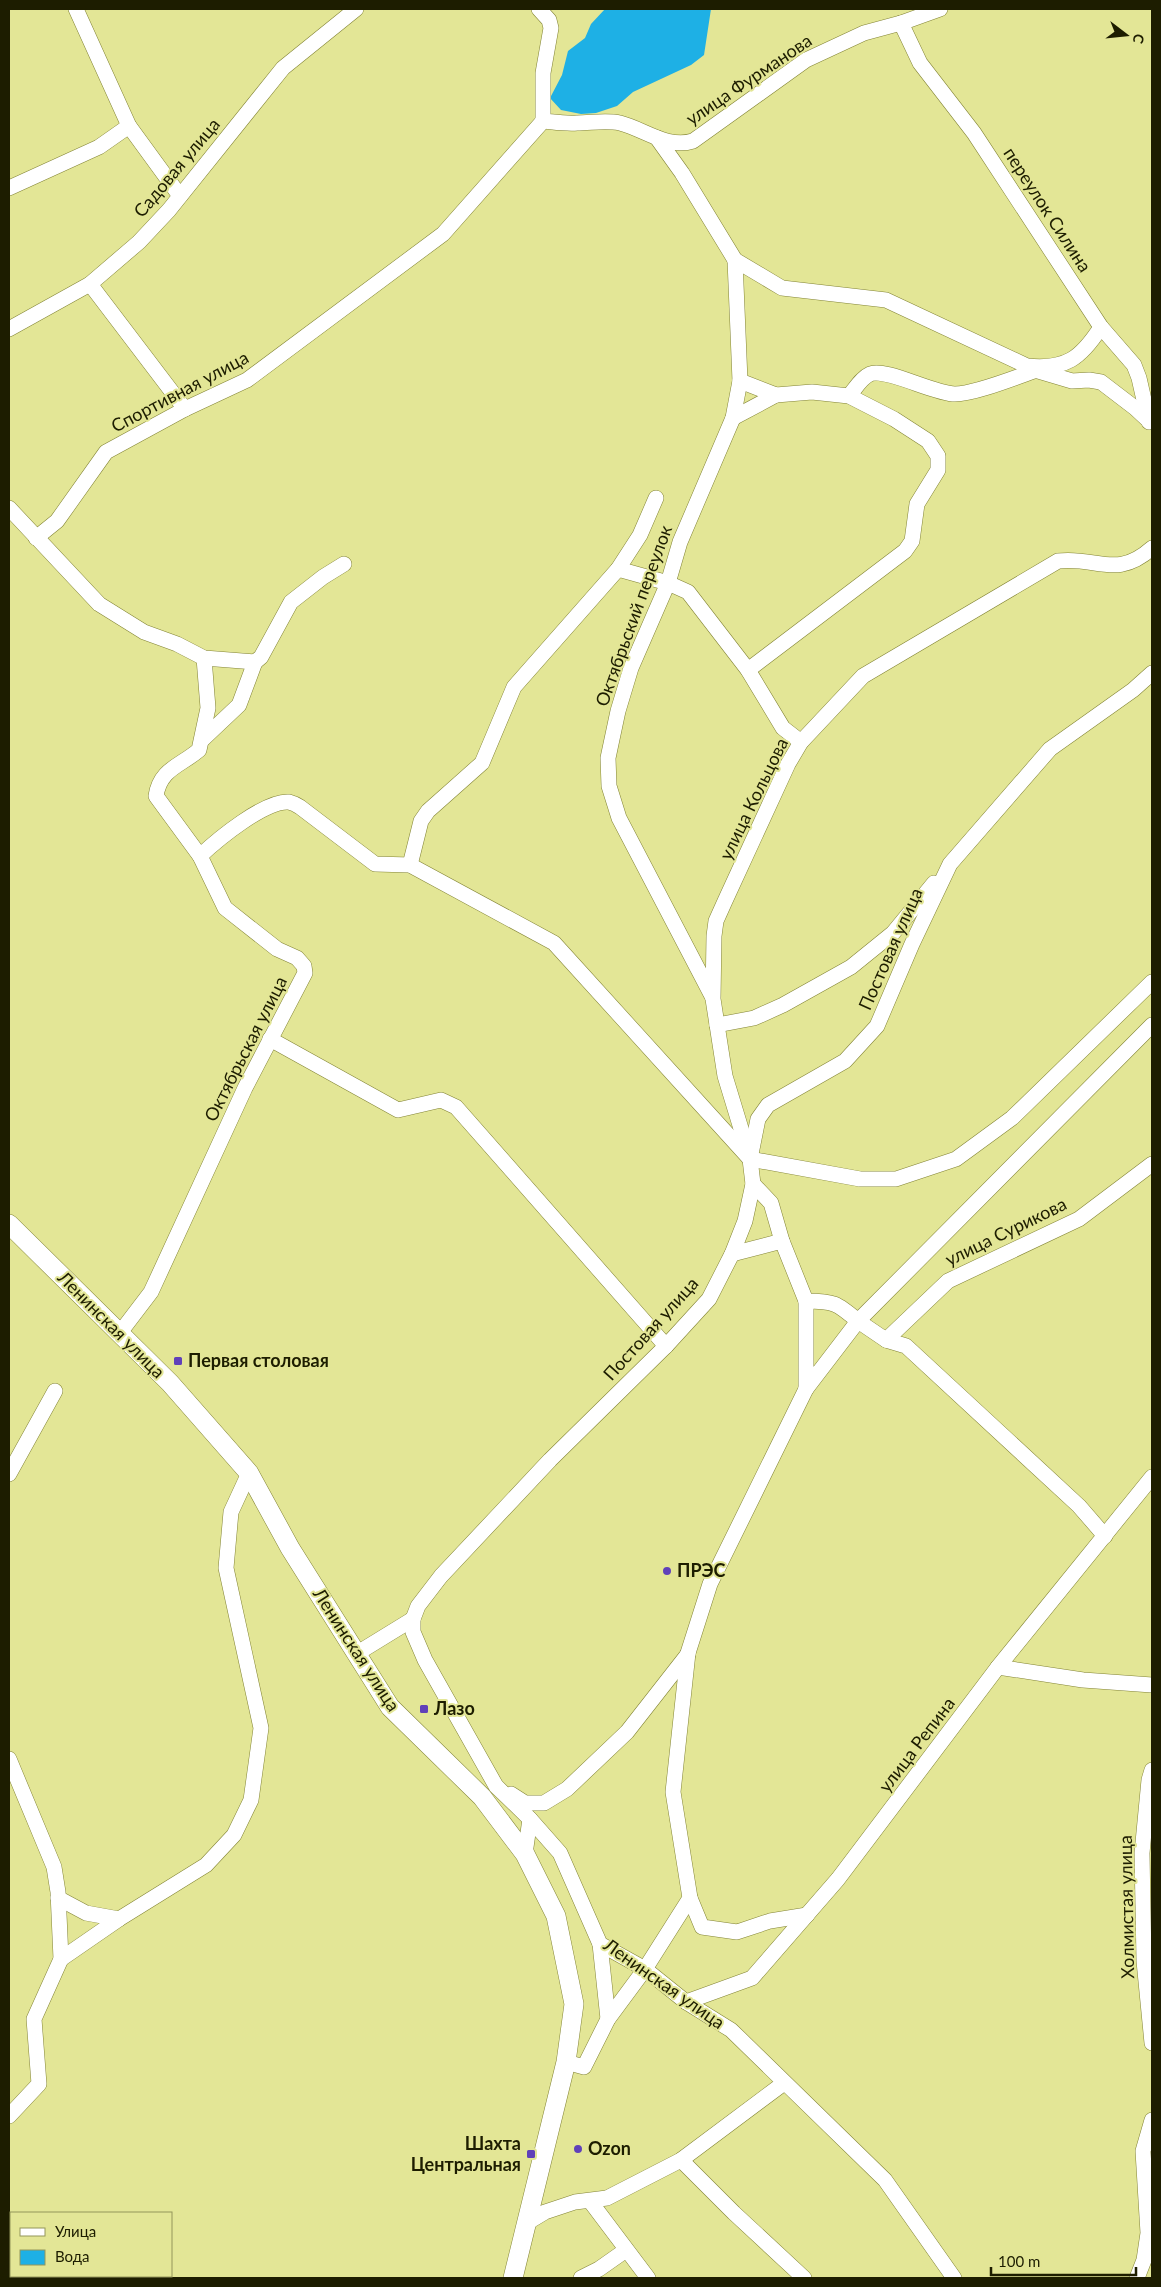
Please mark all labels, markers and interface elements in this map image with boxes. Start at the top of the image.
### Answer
north arrow [1101,10,1151,60]
street label: улица Фурманова [681,29,816,129]
text: С [1129,32,1148,46]
street label: Садовая улица [128,113,224,221]
street label: переулок Силина [999,143,1096,276]
street label: Спортивная улица [107,346,252,437]
street label: Октябрьский переулок [590,521,676,709]
street label: улица Кольцова [714,734,792,863]
street label: Постовая улица [853,884,927,1013]
street label: Октябрьская улица [199,972,291,1125]
street label: улица Сурикова [941,1192,1070,1270]
street label: Ленинская улица [53,1265,170,1382]
street label: Постовая улица [598,1272,702,1384]
place label: Первая столовая [188,1349,329,1371]
marker: Первая столовая [172,1355,184,1367]
place label: ПРЭС [677,1559,726,1581]
marker: ПРЭС [661,1565,673,1577]
street label: Ленинская улица [308,1583,405,1715]
street label: улица Репина [873,1693,959,1796]
place label: Лазо [433,1697,475,1719]
marker: Лазо [418,1703,430,1715]
street label: Холмистая улица [1114,1835,1138,1979]
street label: Ленинская улица [599,1933,729,2033]
place label: Шахта Центральная [411,2132,521,2175]
place label: Ozon [588,2137,631,2159]
marker: Ozon [572,2143,584,2155]
marker: Шахта Центральная [525,2148,537,2160]
legend [10,2212,172,2277]
text: Улица [55,2222,96,2240]
scale bar [991,2244,1136,2276]
text: Вода [55,2247,90,2265]
text: 100 m [998,2252,1040,2270]

